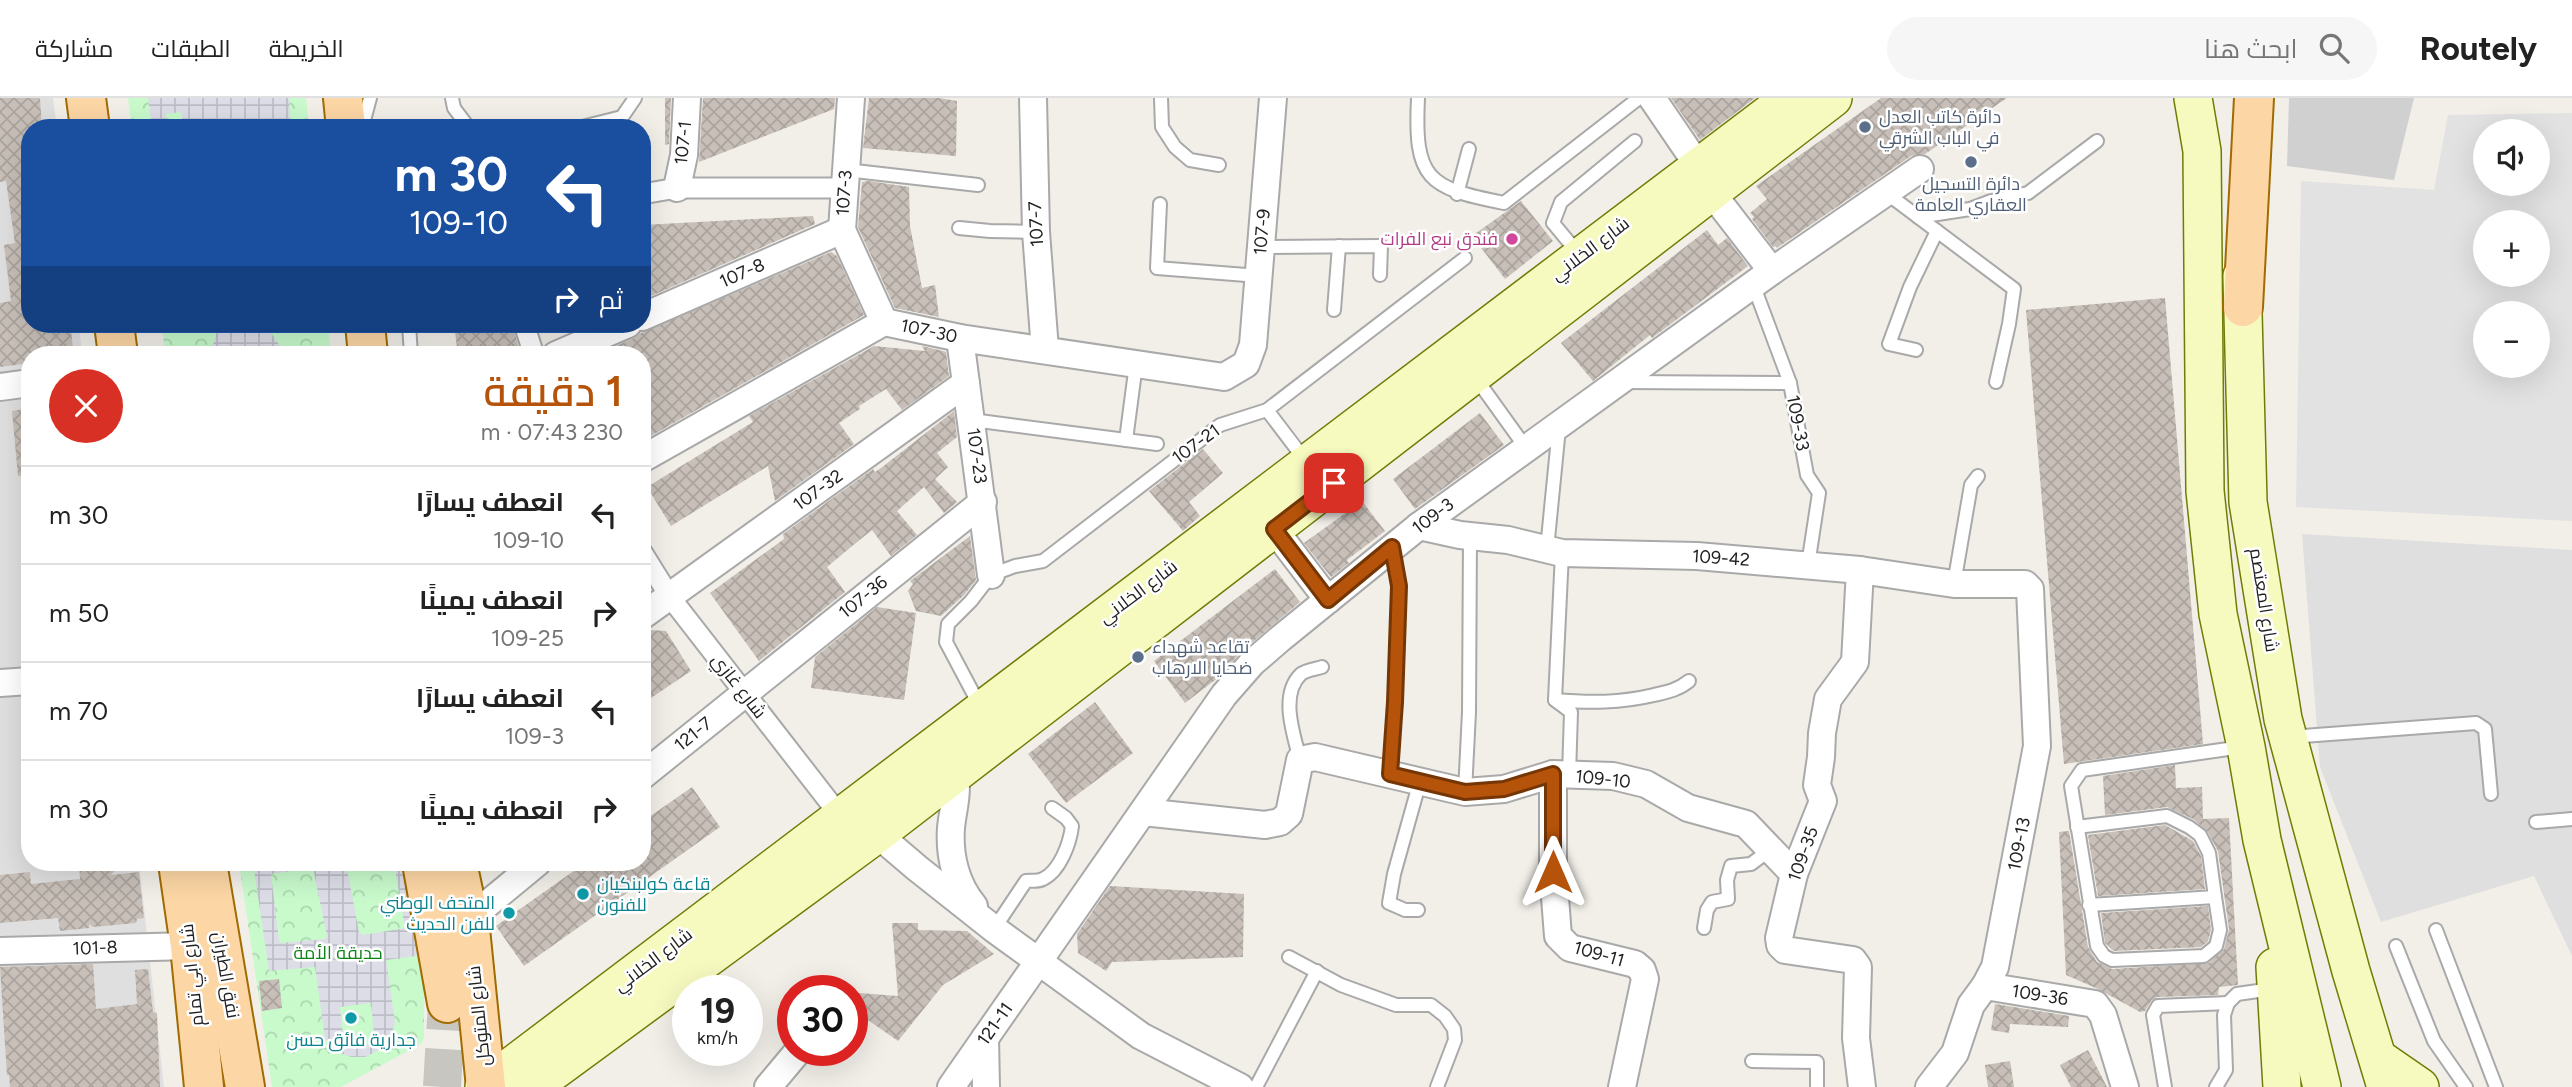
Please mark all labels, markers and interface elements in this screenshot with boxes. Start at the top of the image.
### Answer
search box [1887,17,2377,80]
icon: search [2315,29,2353,67]
text: Routely [2419,29,2537,68]
text: ابحث هنا [2204,33,2297,65]
text: مشاركة [35,34,113,63]
text: الطبقات [151,34,231,63]
text: الخريطة [269,34,344,63]
place label: دائرة كاتب العدل في الباب الشرقي [1879,106,2001,152]
marker: دائرة كاتب العدل في الباب الشرقي [1857,119,1873,135]
map controls [2473,119,2550,378]
button: sound [2473,119,2550,196]
street label: 107-1 [670,120,696,166]
text: 30 m [395,144,508,203]
icon: left [532,147,623,238]
marker: دائرة التسجيل العقاري العامة [1963,154,1979,170]
street label: 107-3 [831,169,857,217]
place label: دائرة التسجيل العقاري العامة [1915,173,2027,219]
street label: 107-7 [1024,200,1048,247]
text: 109-10 [409,204,508,242]
street label: 107-9 [1249,208,1275,256]
button: + [2473,210,2550,287]
street label: شارع الخلاني [1546,212,1635,288]
place label: فندق نبع الفرات [1381,228,1498,251]
marker: فندق نبع الفرات [1504,231,1520,247]
street label: 107-8 [716,253,768,293]
icon: right [547,280,585,318]
text: ثم [599,284,623,316]
button: − [2473,301,2550,378]
street label: 107-30 [899,314,959,348]
text: 1 دقيقة [483,366,623,417]
button: close [49,369,123,443]
street label: 109-33 [1782,393,1814,453]
text: 230 m · 07:43 [481,418,623,446]
street label: 107-21 [1168,419,1224,469]
street label: 107-23 [962,427,992,485]
pin [1304,453,1364,513]
icon: arrive [1315,464,1353,502]
street label: 107-32 [789,465,847,515]
text: انعطف يسارًا [416,486,564,518]
street label: 109-3 [1408,493,1458,539]
icon: left [585,496,623,534]
text: 30 m [49,499,108,531]
text: 109-10 [493,526,564,554]
street label: 109-42 [1691,545,1751,571]
street label: شارع المعتصم [2244,546,2283,654]
street label: شارع الخلاني [1094,555,1183,631]
street label: 107-36 [834,571,892,623]
text: انعطف يمينًا [419,584,564,616]
icon: right [585,594,623,632]
text: 50 m [49,597,109,629]
text: 109-25 [491,624,564,652]
place label: تقاعد شهداء ضحايا الارهاب [1152,636,1253,679]
street label: شارع غازي [705,649,771,725]
marker: تقاعد شهداء ضحايا الارهاب [1130,649,1146,665]
text: انعطف يسارًا [416,682,564,714]
icon: left [585,692,623,730]
text: 70 m [49,695,108,727]
street label: 121-7 [670,712,717,756]
text: 109-3 [505,722,564,750]
street label: 109-10 [1574,765,1632,793]
icon: right [585,790,623,828]
text: 30 m [49,793,108,825]
text: انعطف يمينًا [419,794,564,826]
street label: 109-13 [2003,815,2035,873]
street label: 109-35 [1783,824,1823,884]
position arrow [1516,835,1590,909]
place label: قاعة كولبنكيان للفنون [597,873,710,916]
marker: قاعة كولبنكيان للفنون [575,886,591,902]
place label: المتحف الوطني للفن الحديث [380,892,495,935]
marker: المتحف الوطني للفن الحديث [501,905,517,921]
street label: شارع ابي تمام [176,922,211,1027]
street label: شارع الخلاني [609,923,698,999]
street label: نفق الطيران [207,930,244,1020]
street label: 101-8 [72,936,118,960]
street label: 109-11 [1571,936,1627,972]
park label: حديقة الأمة [293,942,383,964]
street label: شارع المتوكل [463,965,496,1067]
speed limit sign: 30 [777,975,868,1066]
street label: 109-36 [2010,980,2070,1010]
text: 19 [700,990,735,1032]
street label: 121-11 [972,998,1018,1050]
marker: جدارية فائق حسن [343,1010,359,1026]
text: km/h [697,1027,738,1049]
place label: جدارية فائق حسن [286,1029,416,1052]

